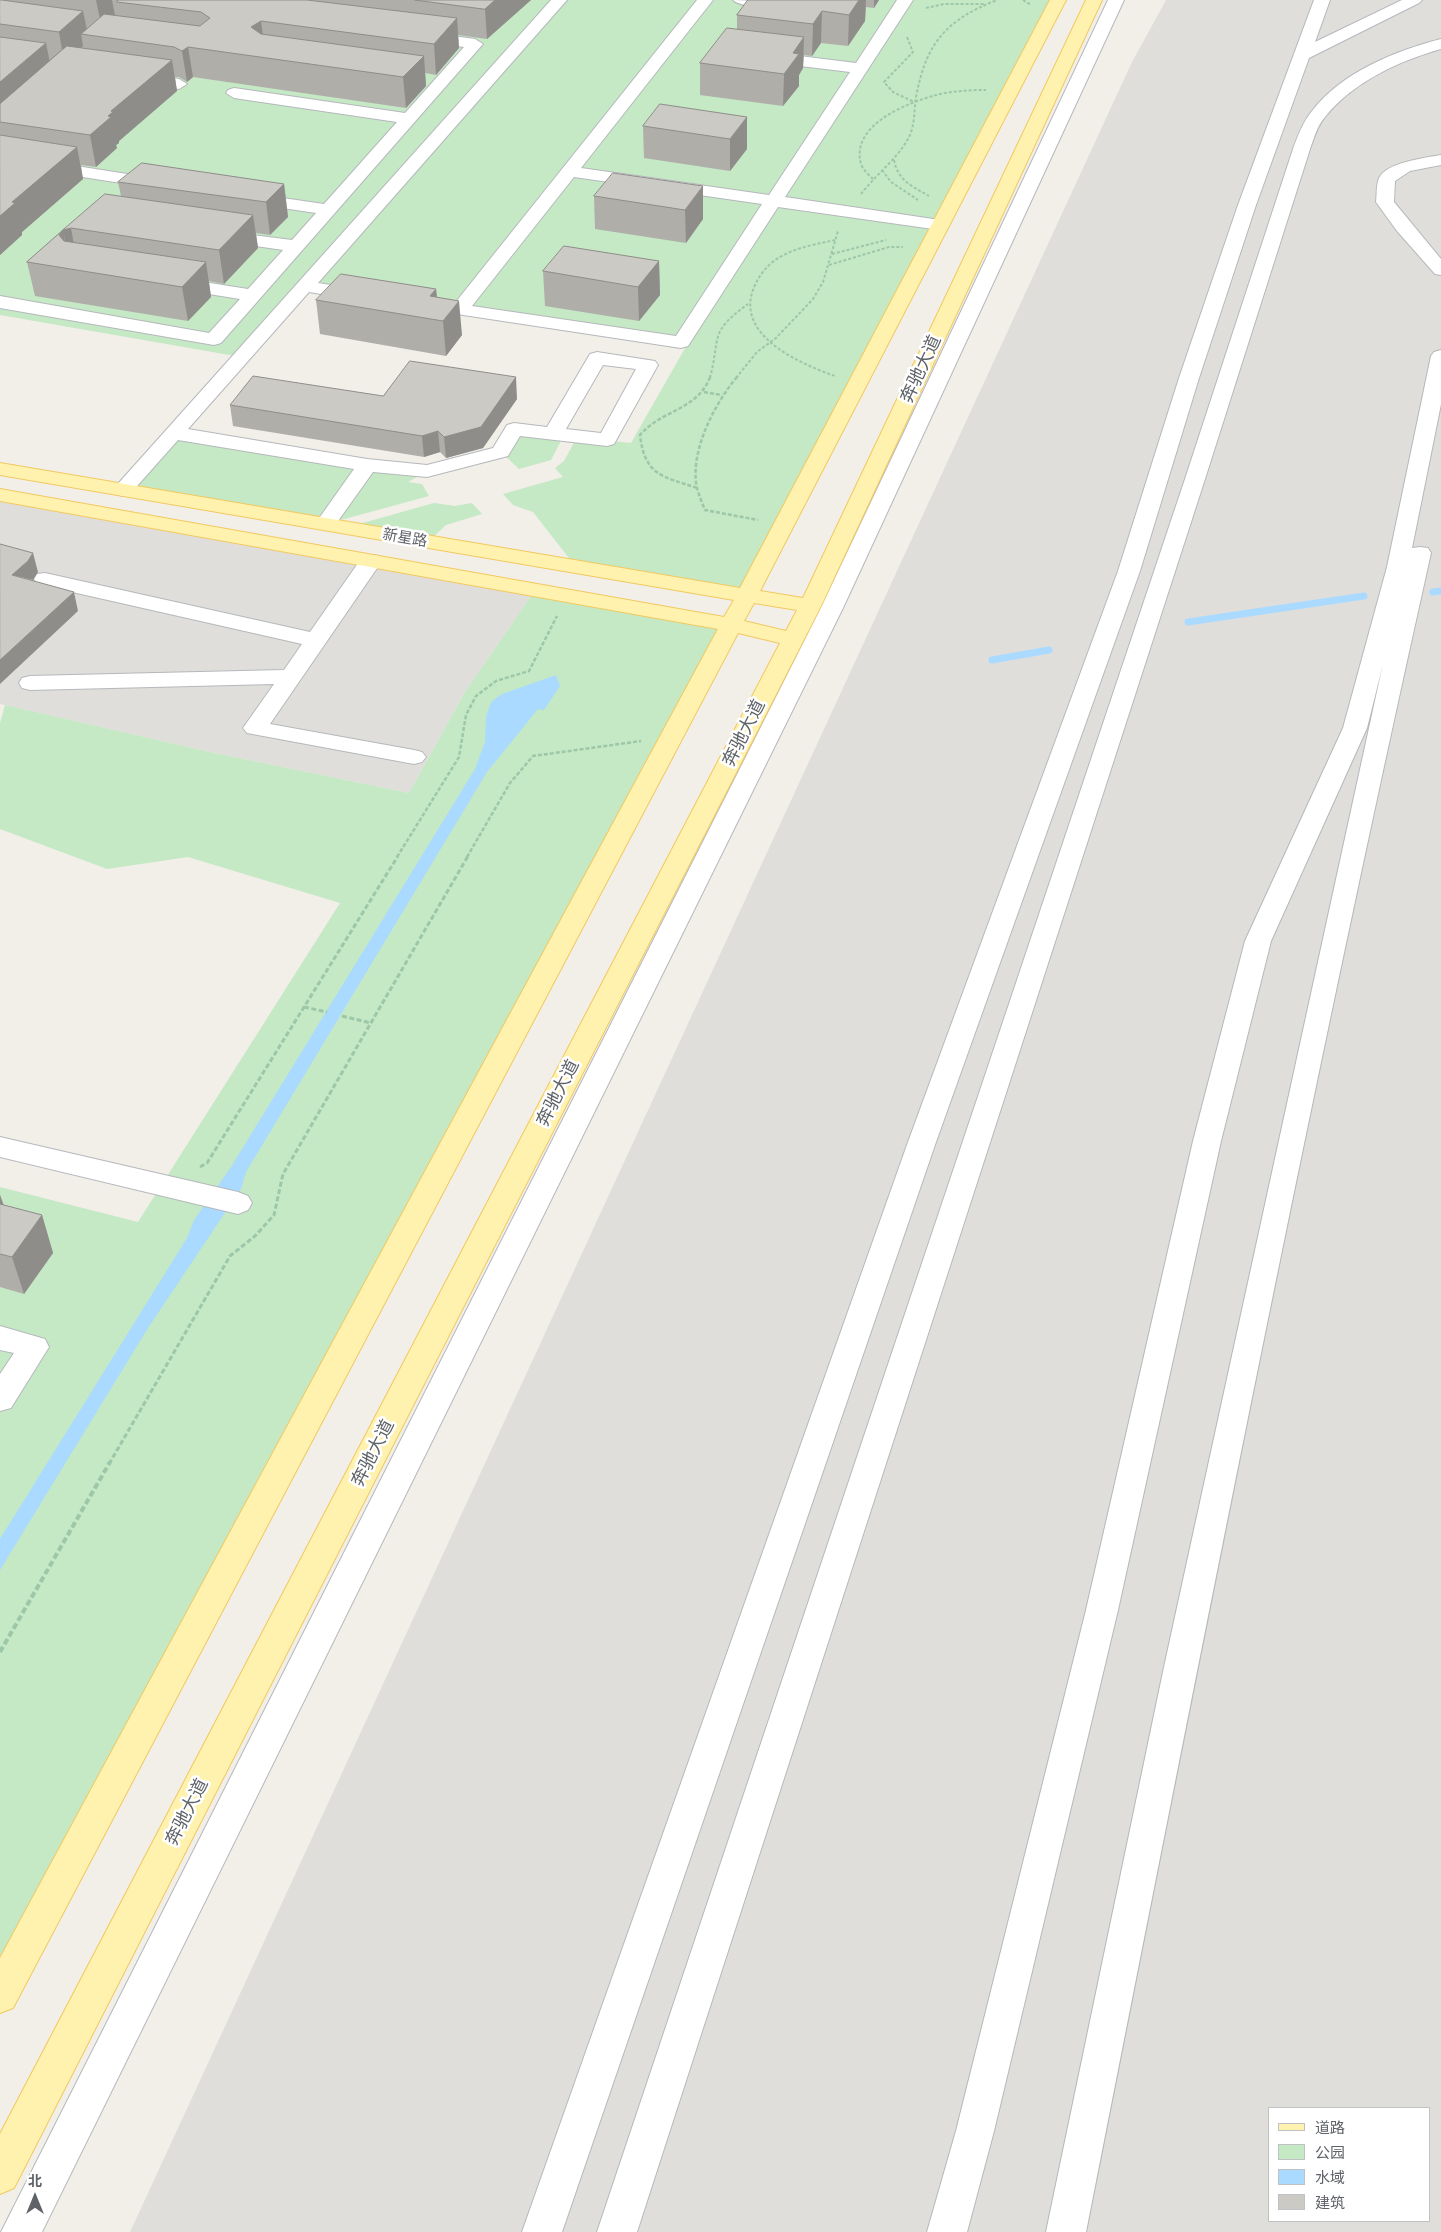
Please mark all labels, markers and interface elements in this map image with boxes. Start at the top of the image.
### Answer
street label: 奔驰大道 [896,332,946,406]
street label: 新星路 [381,525,429,551]
street label: 奔驰大道 [718,696,770,770]
street label: 奔驰大道 [532,1056,584,1130]
street label: 奔驰大道 [347,1416,399,1490]
street label: 奔驰大道 [161,1775,213,1849]
legend [1268,2107,1431,2222]
text: 道路 [1315,2121,1345,2136]
text: 公园 [1315,2146,1345,2161]
text: 水域 [1315,2171,1345,2186]
north arrow [10,2172,60,2222]
text: 北 [28,2175,42,2189]
text: 建筑 [1315,2196,1345,2211]

